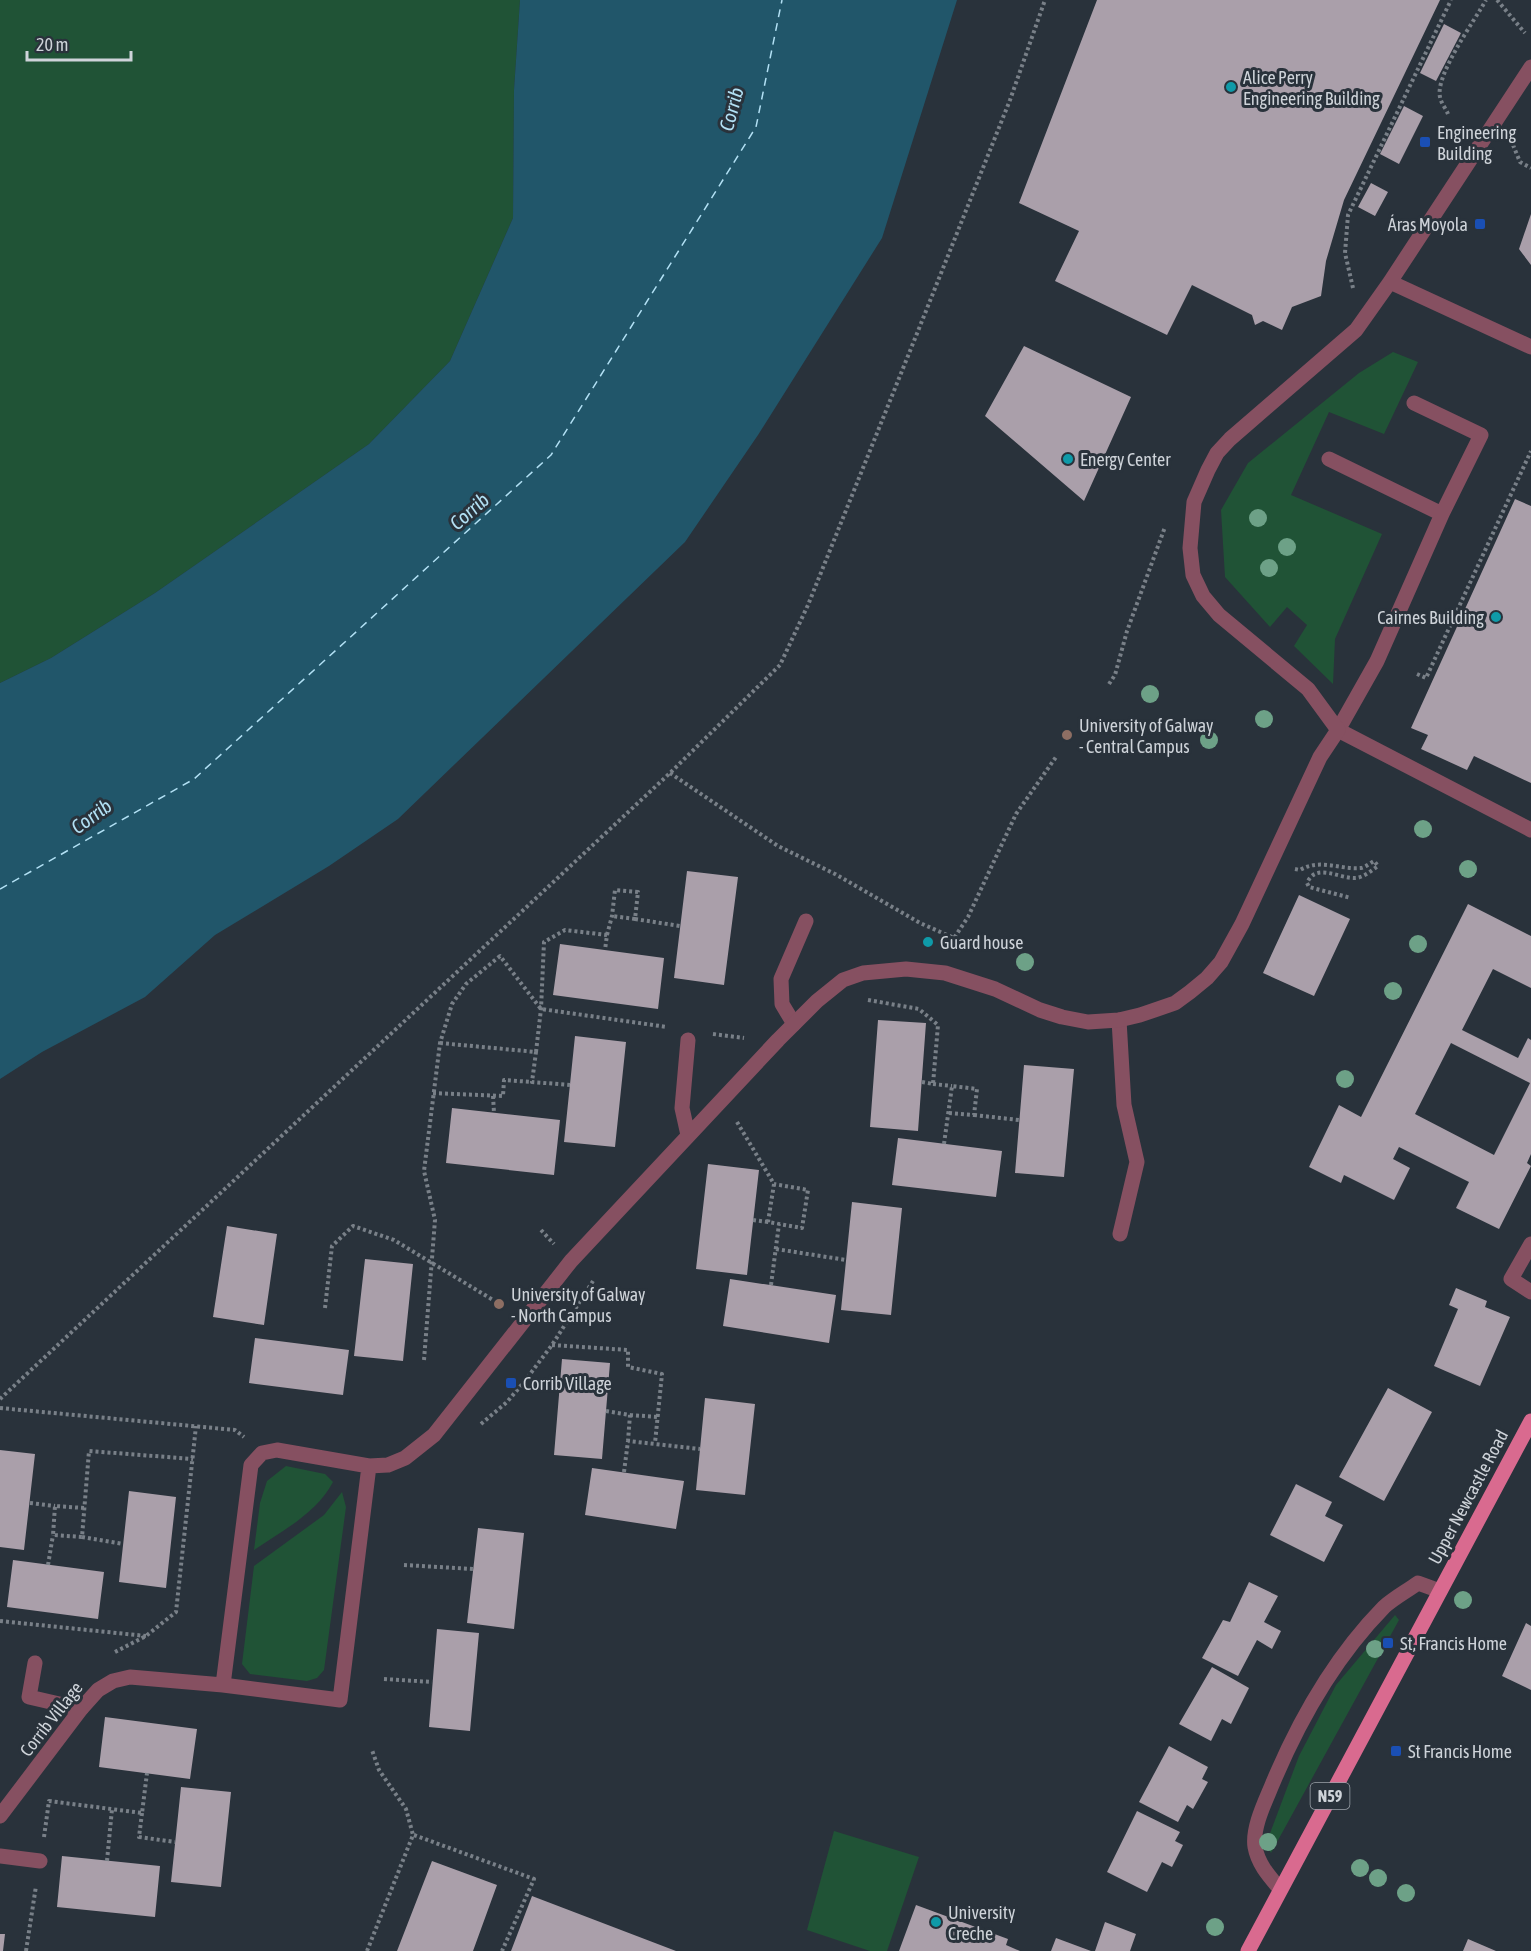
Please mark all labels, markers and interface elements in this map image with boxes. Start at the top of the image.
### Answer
scale bar [27,24,130,62]
text: 20 m [36,34,68,55]
place label: Alice Perry Engineering Building [1243,67,1380,109]
marker: Alice Perry Engineering Building [1224,80,1238,94]
water label: Corrib [714,85,748,133]
place label: Engineering Building [1437,122,1516,164]
marker: Engineering Building [1418,135,1432,149]
place label: Áras Moyola [1388,214,1468,235]
marker: Áras Moyola [1473,217,1487,231]
place label: Energy Center [1080,449,1171,470]
marker: Energy Center [1061,452,1075,466]
water label: Corrib [445,488,493,534]
place label: Cairnes Building [1377,607,1484,628]
marker: Cairnes Building [1489,610,1503,624]
place label: University of Galway - Central Campus [1079,715,1214,757]
marker: University of Galway - Central Campus [1060,728,1074,742]
water label: Corrib [66,794,116,838]
place label: Guard house [940,932,1023,953]
marker: Guard house [921,935,935,949]
place label: University of Galway - North Campus [511,1284,646,1326]
marker: University of Galway - North Campus [492,1297,506,1311]
place label: Corrib Village [523,1373,612,1394]
marker: Corrib Village [504,1376,518,1390]
street label: Upper Newcastle Road [1424,1426,1512,1568]
place label: St, Francis Home [1400,1633,1507,1654]
marker: St, Francis Home [1381,1636,1395,1650]
street label: Corrib Village [15,1678,87,1760]
place label: St Francis Home [1408,1741,1512,1762]
marker: St Francis Home [1389,1744,1403,1758]
road number: N59 [1310,1783,1350,1809]
place label: University Creche [948,1902,1015,1944]
marker: University Creche [929,1915,943,1929]

